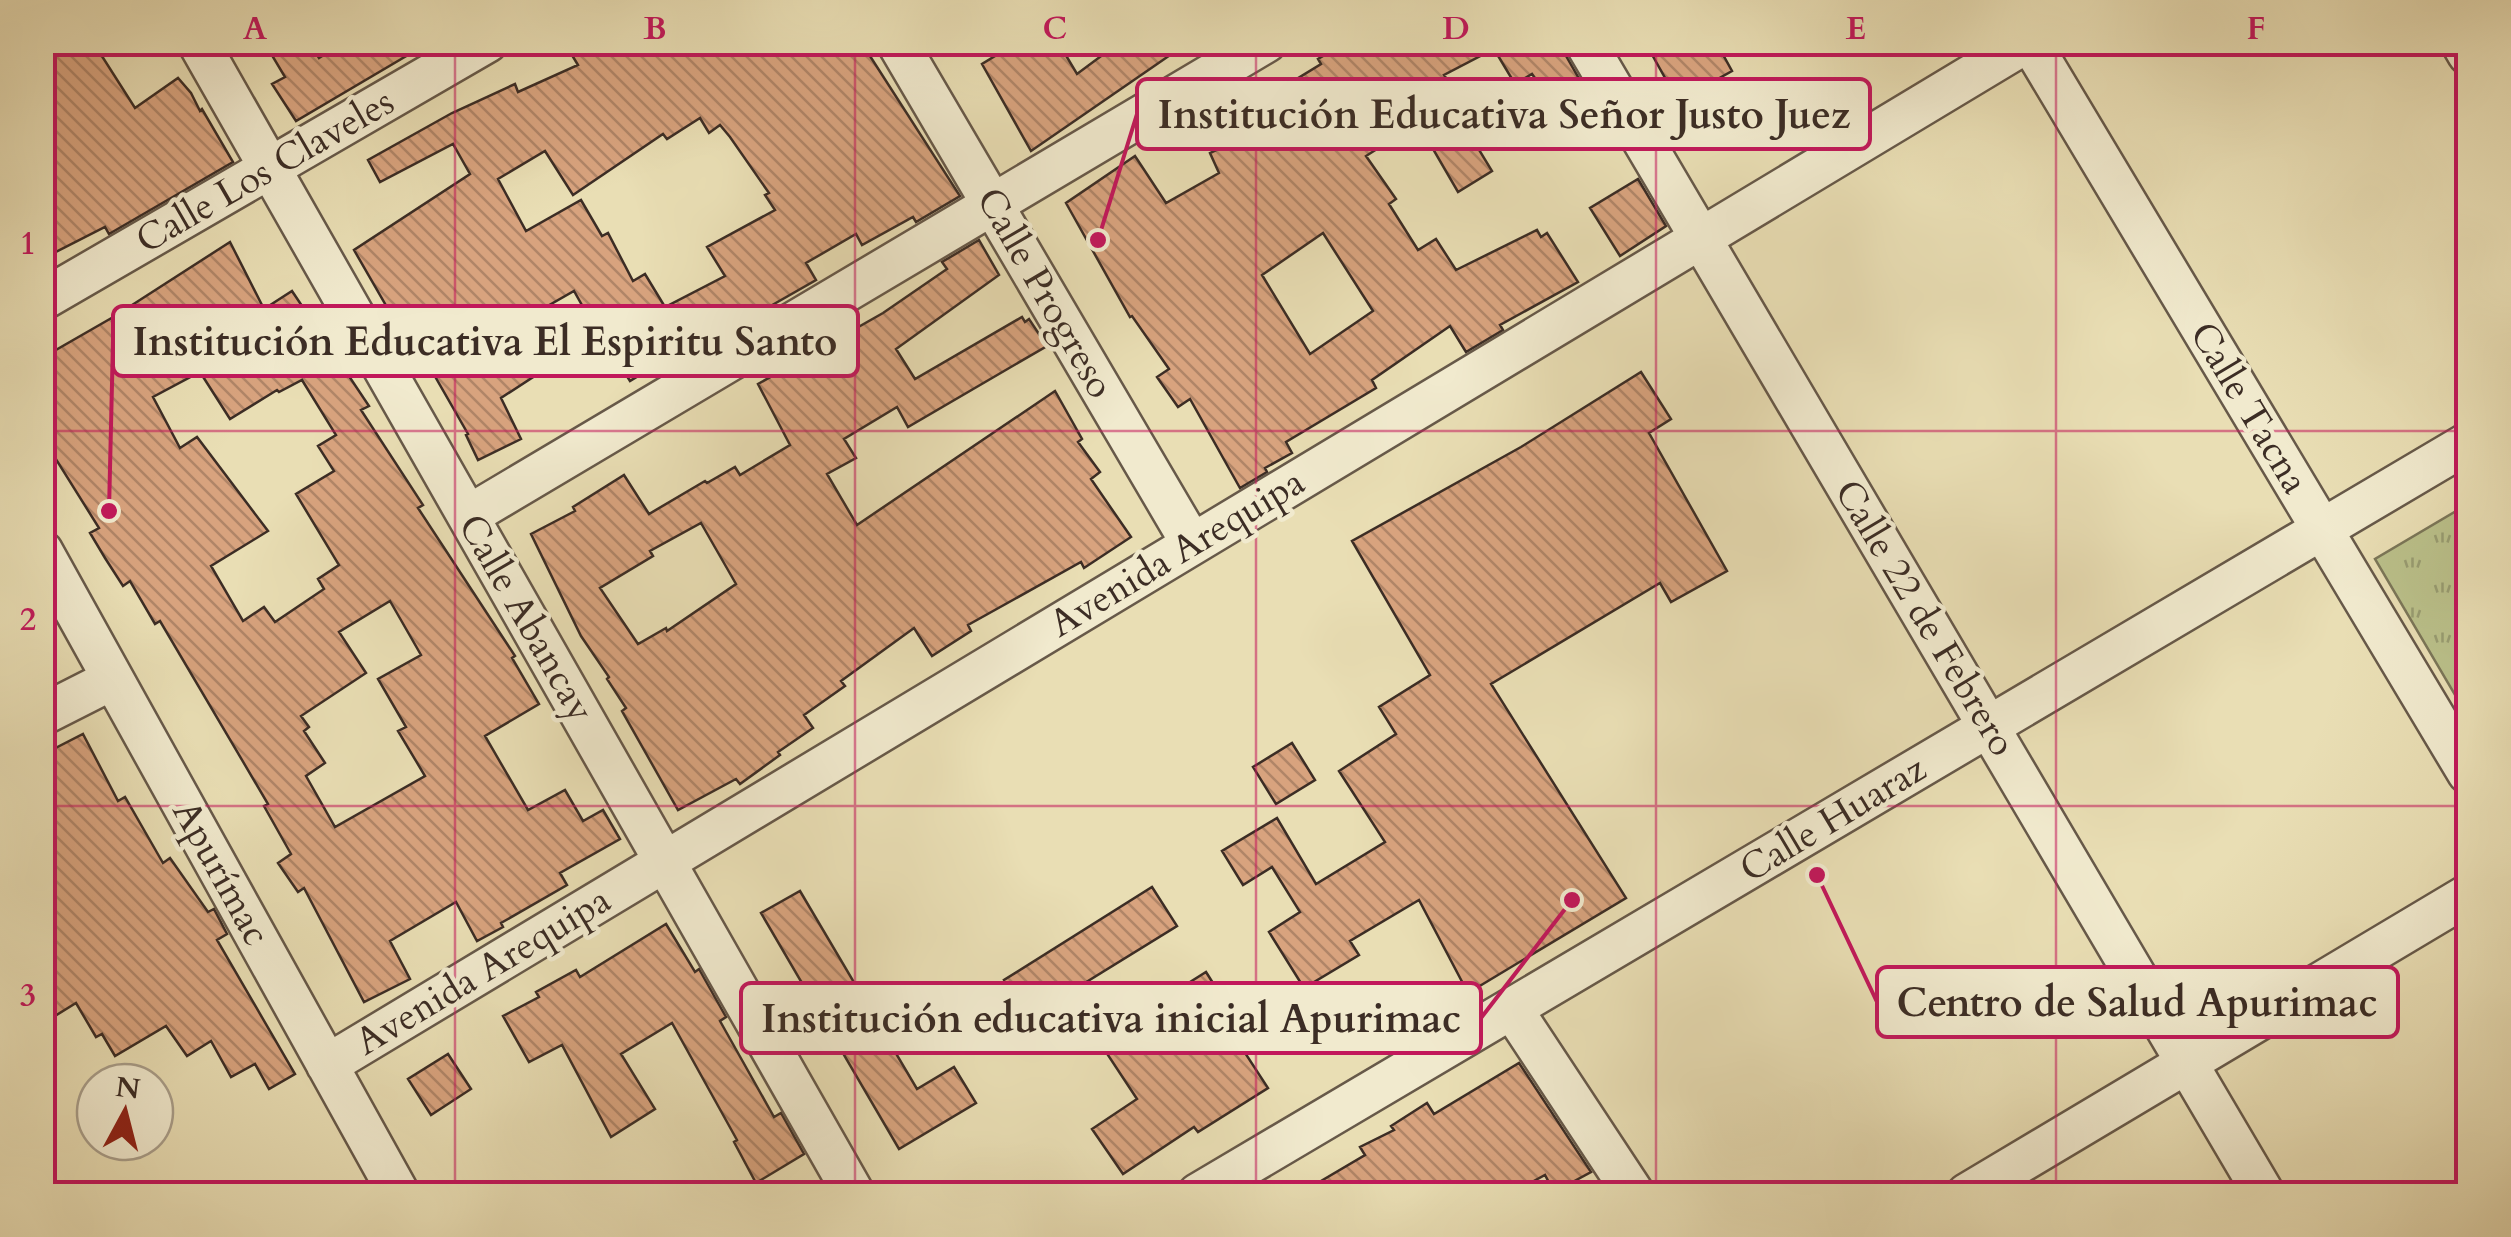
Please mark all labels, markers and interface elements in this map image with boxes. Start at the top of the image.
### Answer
text: A [243,7,267,51]
text: B [643,7,667,51]
text: C [1043,7,1067,51]
text: D [1442,7,1470,51]
text: E [1846,7,1866,51]
text: F [2247,7,2265,51]
street label: Calle Los Claveles [126,76,404,266]
callout: Institución Educativa Señor Justo Juez [1137,79,1870,149]
text: Institución Educativa Señor Justo Juez [1157,88,1851,143]
street label: Calle Progreso [964,178,1126,408]
text: 1 [20,222,36,266]
callout: Institución Educativa El Espiritu Santo [113,306,858,376]
street label: Calle Tacna [2177,312,2321,504]
text: Institución Educativa El Espiritu Santo [133,315,837,370]
street label: Avenida Arequipa [1040,456,1314,650]
street label: Calle 22 de Febrero [1822,470,2028,766]
street label: Calle Abancay [446,505,606,731]
text: 2 [20,598,36,642]
street label: Calle Huaraz [1730,743,1936,895]
street label: Apurímac [160,791,282,955]
street label: Avenida Arequipa [346,874,620,1068]
callout: Centro de Salud Apurimac [1877,967,2398,1037]
text: 3 [20,974,36,1018]
text: Centro de Salud Apurimac [1896,976,2378,1031]
callout: Institución educativa inicial Apurimac [741,983,1481,1053]
text: Institución educativa inicial Apurimac [761,992,1461,1047]
north arrow [75,1062,175,1162]
text: N [114,1068,142,1109]

